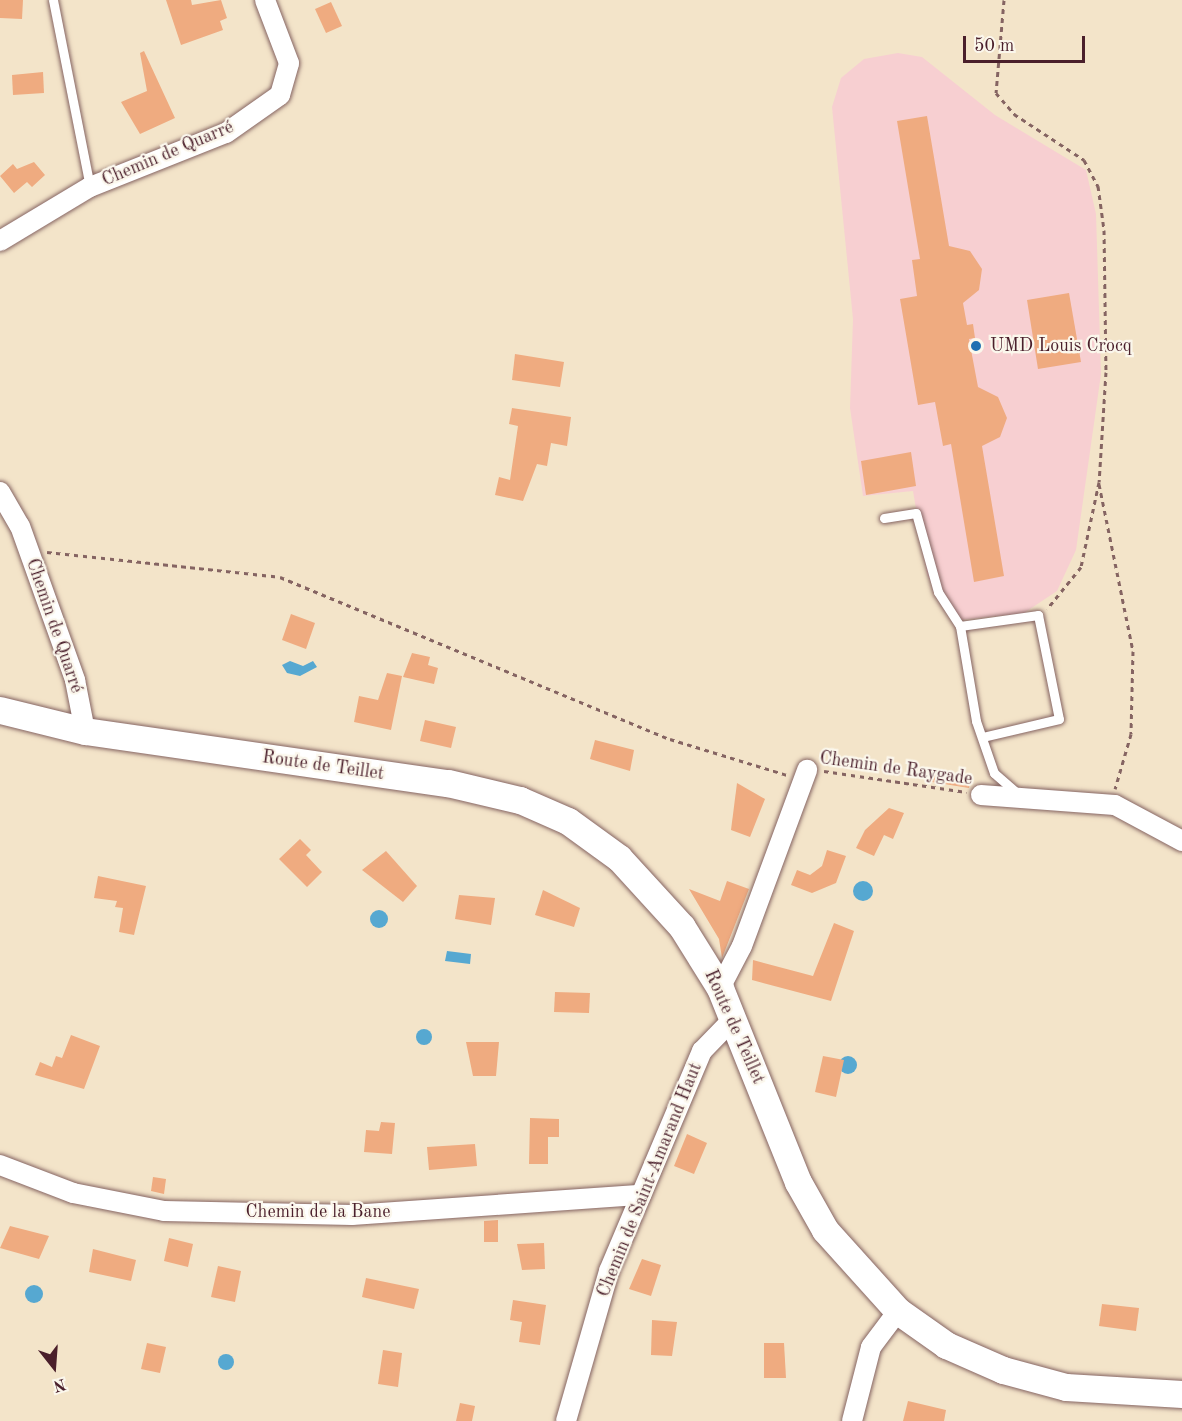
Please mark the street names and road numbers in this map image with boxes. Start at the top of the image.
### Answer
street label: Chemin de Quarré [99,117,237,191]
street label: Chemin de Quarré [21,556,87,696]
street label: Route de Teillet [261,747,385,785]
street label: Chemin de Raygade [818,748,974,790]
street label: Route de Teillet [699,967,769,1087]
street label: Chemin de Saint-Amarand Haut [593,1060,707,1300]
street label: Chemin de la Bane [246,1201,390,1223]

